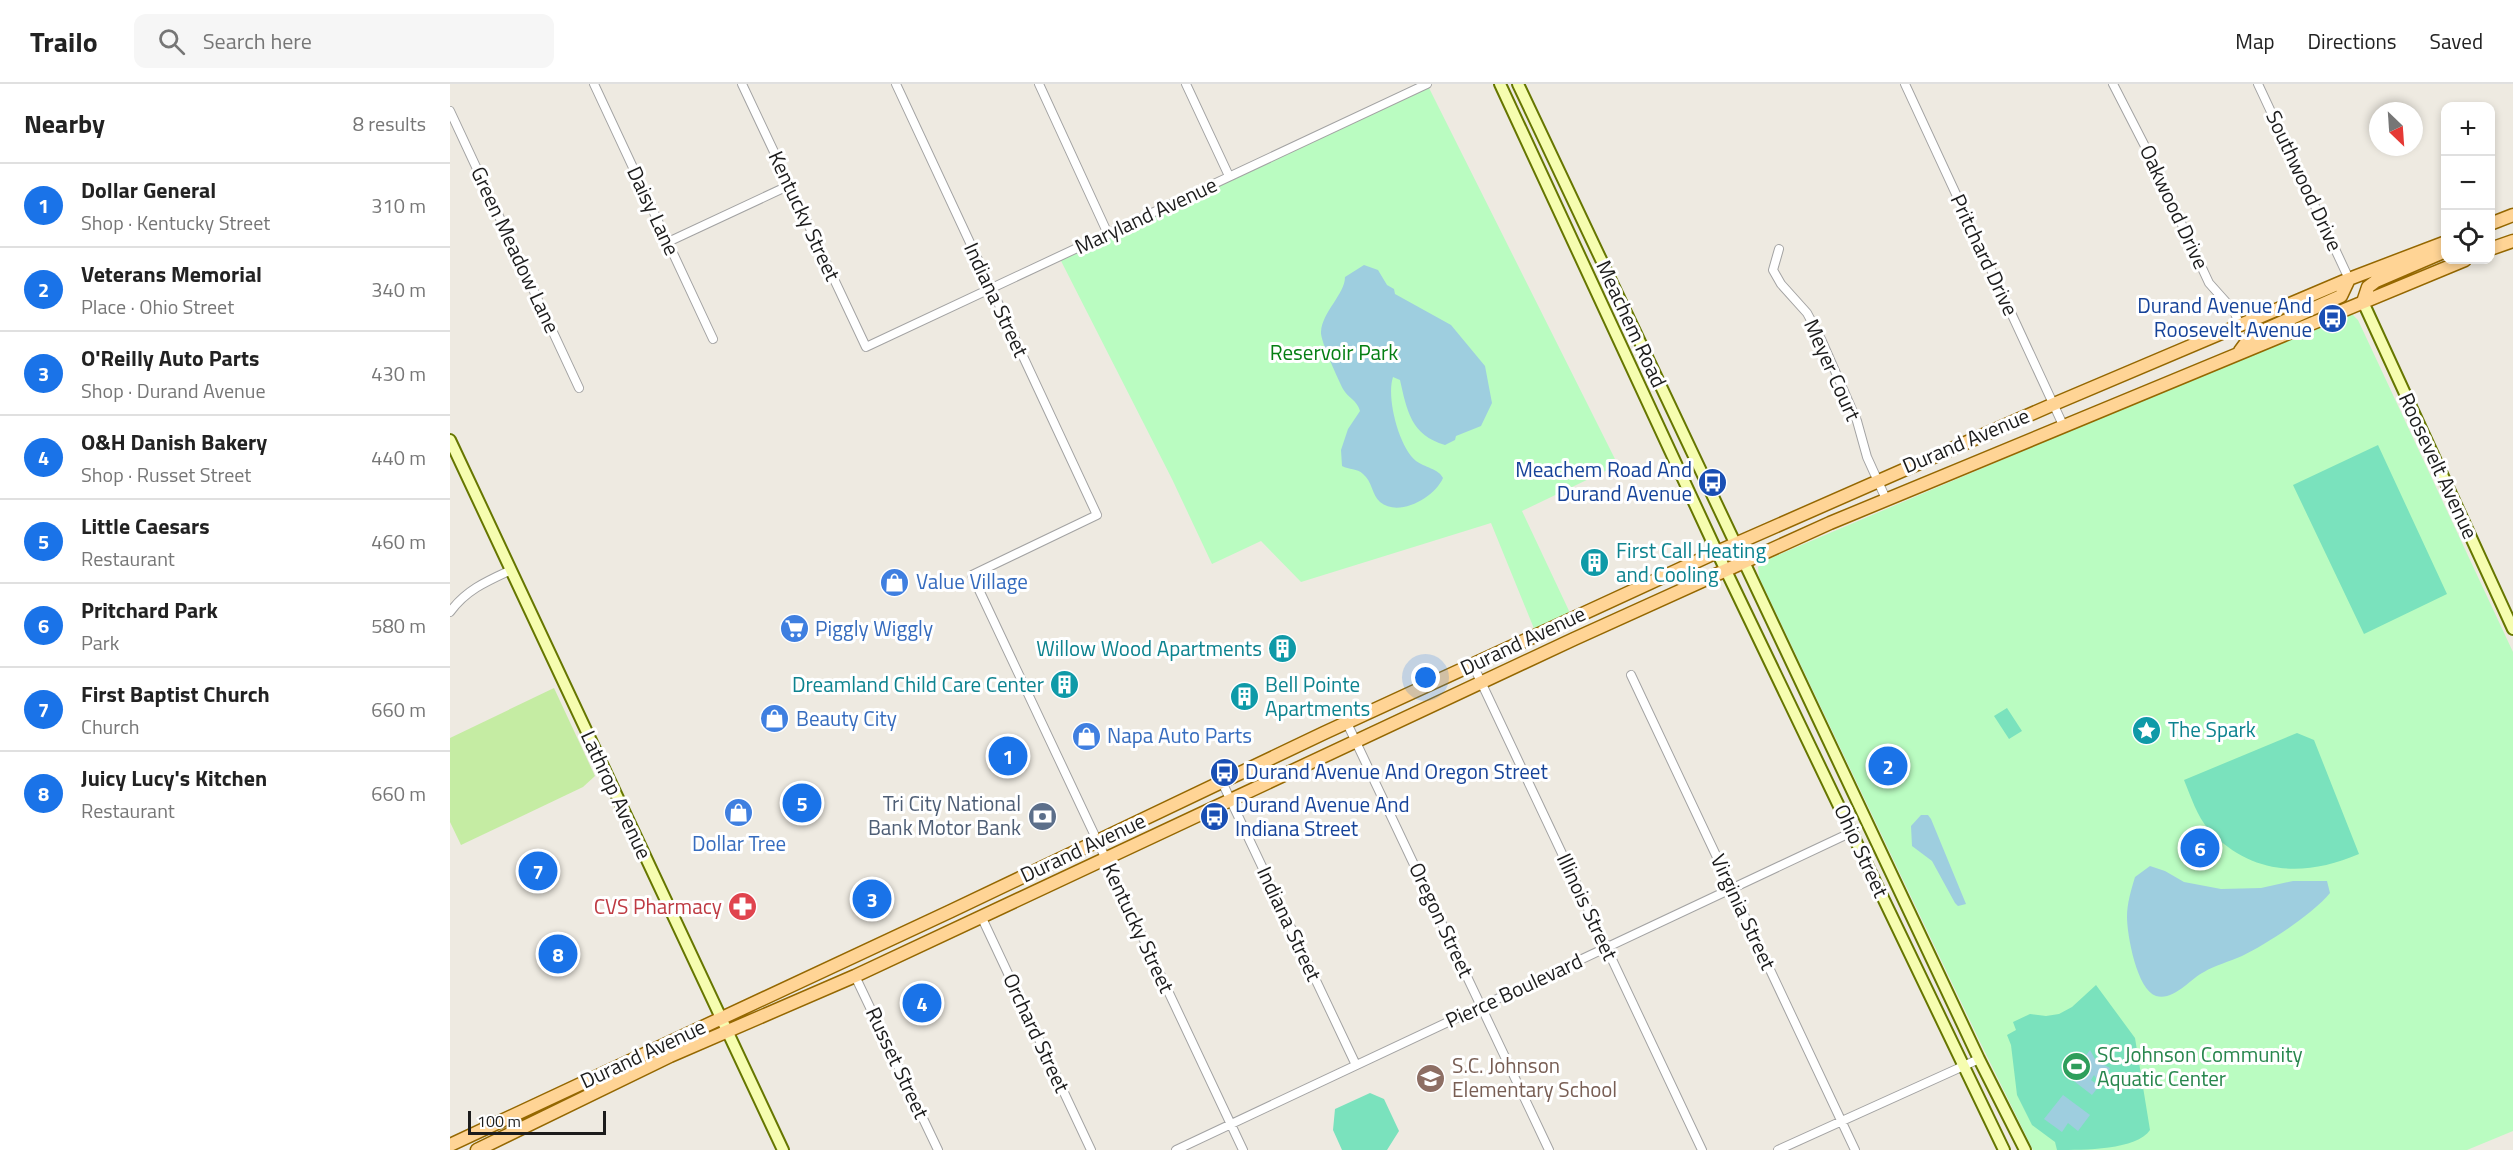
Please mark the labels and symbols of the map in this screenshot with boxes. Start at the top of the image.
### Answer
north arrow [2369,102,2423,156]
street label: Southwood Drive [2258,105,2352,256]
street label: Oakwood Drive [2132,139,2218,274]
street label: Kentucky Street [761,145,849,286]
street label: Green Meadow Lane [463,161,569,338]
street label: Daisy Lane [619,161,689,261]
street label: Maryland Avenue [1069,168,1222,262]
street label: Pritchard Drive [1943,188,2027,321]
street label: Indiana Street [956,237,1038,363]
street label: Meachem Road [1588,255,1675,393]
place label: Durand Avenue And Roosevelt Avenue [2137,289,2312,345]
bus stop icon: Durand Avenue And Roosevelt Avenue [2317,302,2349,334]
street label: Meyer Court [1796,314,1870,426]
park label: Reservoir Park [1270,336,1398,368]
street label: Roosevelt Avenue [2391,387,2487,544]
street label: Durand Avenue [1897,399,2034,481]
place label: Meachem Road And Durand Avenue [1515,453,1692,509]
bus stop icon: Meachem Road And Durand Avenue [1697,466,1729,498]
place label: First Call Heating and Cooling [1616,534,1766,590]
building icon: First Call Heating and Cooling [1579,547,1611,579]
place label: Value Village [916,565,1028,597]
shop icon: Value Village [879,566,911,598]
street label: Durand Avenue [1455,597,1591,683]
place label: Piggly Wiggly [815,612,933,644]
supermarket icon: Piggly Wiggly [778,613,810,645]
place label: Willow Wood Apartments [1036,632,1262,664]
building icon: Willow Wood Apartments [1267,633,1299,665]
your location [1411,663,1440,692]
place label: Dreamland Child Care Center [792,668,1044,700]
place label: Bell Pointe Apartments [1265,668,1370,724]
building icon: Dreamland Child Care Center [1049,669,1081,701]
building icon: Bell Pointe Apartments [1228,681,1260,713]
place label: Beauty City [796,702,897,734]
shop icon: Beauty City [759,703,791,735]
place label: The Spark [2168,713,2256,745]
place icon: The Spark [2131,714,2163,746]
place label: Napa Auto Parts [1107,719,1252,751]
shop icon: Napa Auto Parts [1070,720,1102,752]
street label: Lathrop Avenue [573,725,661,864]
pin: 1 [988,734,1028,778]
pin: 2 [1868,744,1908,788]
place label: Durand Avenue And Oregon Street [1245,755,1548,787]
bus stop icon: Durand Avenue And Oregon Street [1208,756,1240,788]
pin: 5 [782,780,822,826]
place label: Tri City National Bank Motor Bank [868,787,1021,843]
place label: Durand Avenue And Indiana Street [1235,788,1410,844]
shop icon: Dollar Tree [723,797,755,829]
street label: Ohio Street [1826,799,1898,903]
bank icon: Tri City National Bank Motor Bank [1026,800,1058,832]
bus stop icon: Durand Avenue And Indiana Street [1198,801,1230,833]
street label: Durand Avenue [1015,804,1151,890]
pin: 6 [2180,826,2220,870]
place label: Dollar Tree [692,827,786,859]
pin: 7 [518,848,557,894]
street label: Illinois Street [1549,848,1627,966]
street label: Virginia Street [1703,848,1785,975]
street label: Kentucky Street [1095,857,1183,998]
street label: Oregon Street [1401,857,1483,983]
street label: Indiana Street [1249,861,1331,987]
pin: 3 [852,876,892,922]
place label: CVS Pharmacy [594,890,722,922]
pharmacy icon: CVS Pharmacy [727,891,759,923]
pin: 8 [538,932,578,976]
street label: Pierce Boulevard [1440,944,1587,1036]
street label: Orchard Street [995,967,1079,1098]
pin: 4 [902,980,942,1026]
street label: Russet Street [858,1001,938,1124]
street label: Durand Avenue [575,1010,711,1096]
place label: SC Johnson Community Aquatic Center [2097,1038,2303,1094]
place label: S.C. Johnson Elementary School [1452,1049,1617,1105]
sports icon: SC Johnson Community Aquatic Center [2060,1051,2092,1083]
school or university icon: S.C. Johnson Elementary School [1415,1062,1447,1094]
scale bar [468,1108,606,1136]

